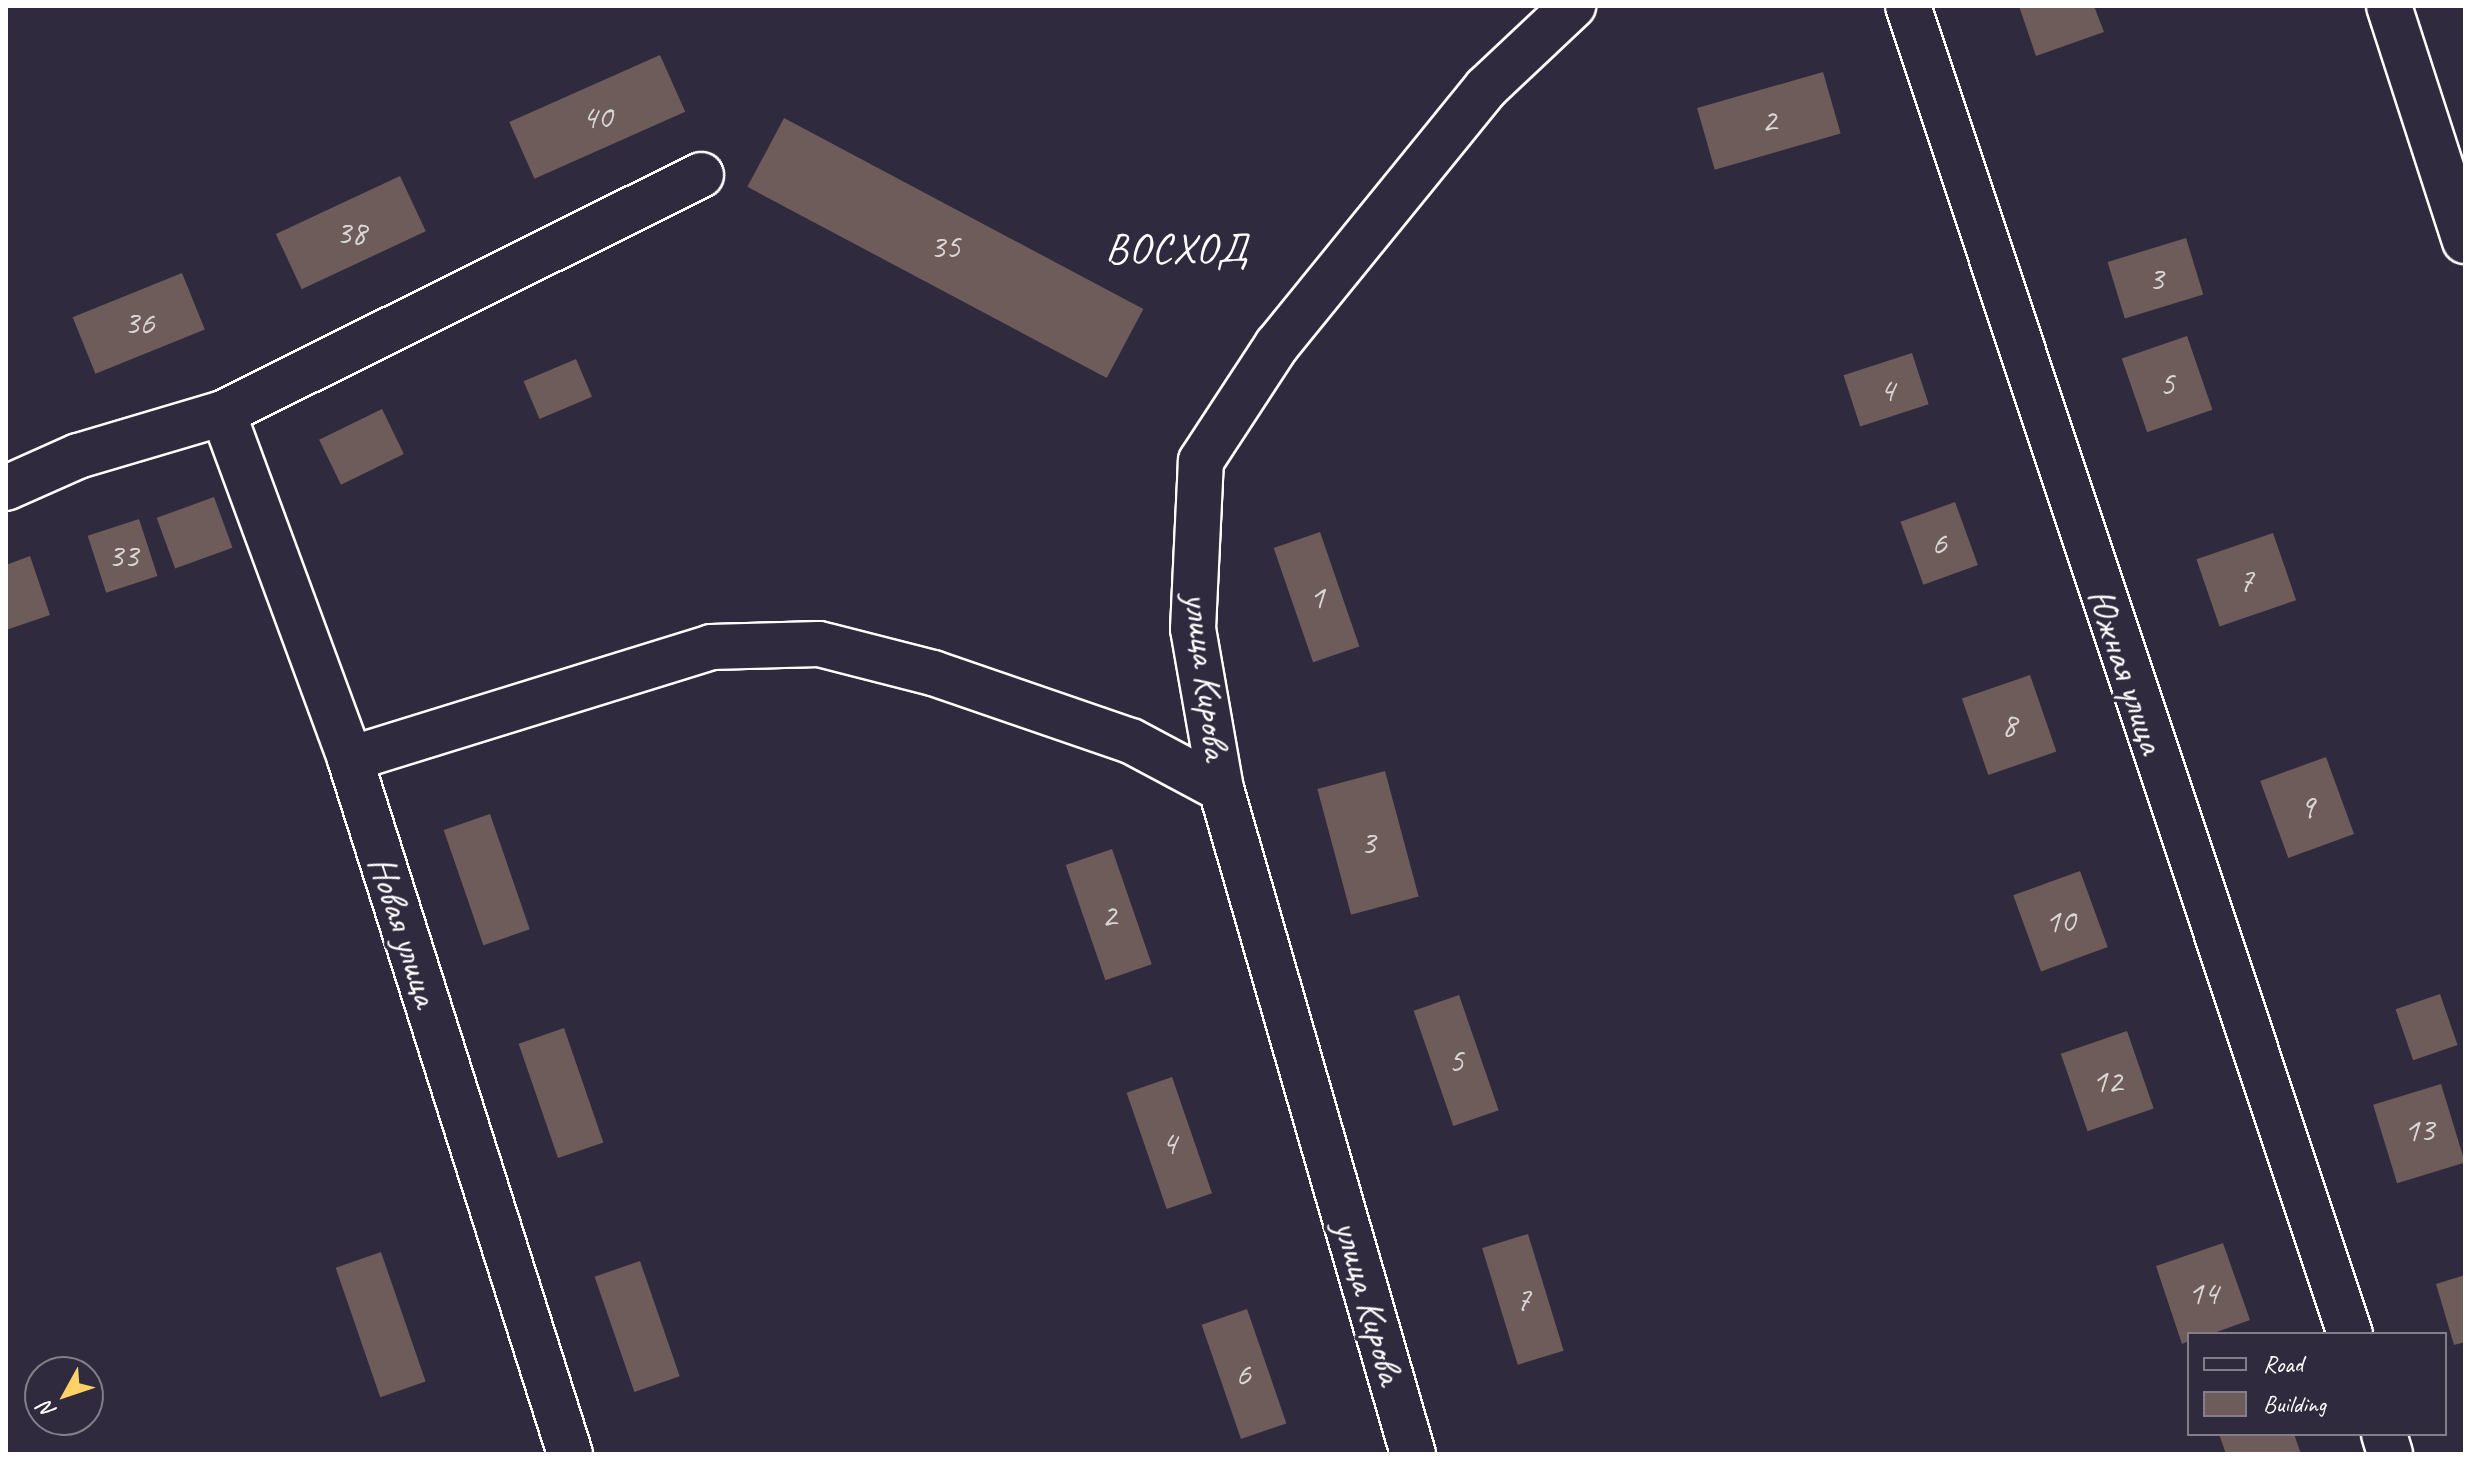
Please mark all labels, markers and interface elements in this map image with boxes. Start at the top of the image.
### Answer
house number: 40 [582,97,612,137]
house number: 2 [1761,100,1777,140]
house number: 38 [336,213,366,253]
district label: ВОСХОД [1103,224,1251,274]
house number: 35 [930,227,960,267]
house number: 3 [2148,259,2164,299]
house number: 36 [124,303,154,343]
house number: 5 [2159,364,2175,404]
house number: 4 [1879,370,1895,410]
house number: 6 [1931,523,1947,563]
house number: 33 [108,536,138,576]
house number: 7 [2238,560,2254,600]
house number: 1 [1309,577,1325,617]
street label: Южная улица [2076,582,2176,760]
street label: улица Кирова [1174,590,1240,762]
house number: 8 [2001,705,2017,745]
house number: 9 [2299,787,2315,827]
house number: 3 [1360,823,1376,863]
street label: Новая улица [358,849,450,1013]
house number: 2 [1101,895,1117,935]
house number: 10 [2045,901,2075,941]
house number: 5 [1448,1041,1464,1081]
house number: 12 [2092,1061,2122,1101]
house number: 13 [2404,1110,2434,1150]
house number: 4 [1161,1123,1177,1163]
street label: улица Кирова [1324,1215,1414,1389]
house number: 14 [2188,1273,2218,1313]
house number: 7 [1515,1279,1531,1319]
legend [2187,1332,2447,1436]
text: Road [2263,1349,2303,1379]
house number: 6 [1235,1354,1251,1394]
north arrow [24,1356,104,1436]
text: Building [2263,1389,2326,1419]
text: N [32,1396,62,1424]

